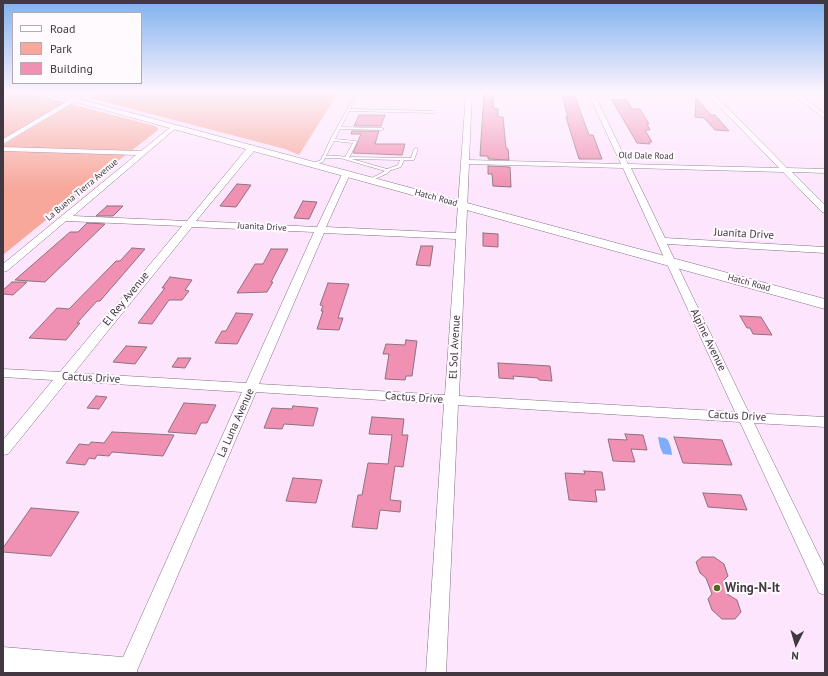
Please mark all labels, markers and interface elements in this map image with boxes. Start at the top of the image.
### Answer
legend [12,12,142,84]
text: Road [50,21,75,36]
text: Park [50,41,72,56]
text: Building [50,61,93,76]
street label: Old Dale Road [618,150,674,162]
street label: La Buena Tierra Avenue [44,157,120,223]
street label: Hatch Road [413,187,459,209]
street label: Juanita Drive [237,220,287,234]
street label: Juanita Drive [714,226,774,242]
street label: El Rey Avenue [100,269,152,329]
street label: Hatch Road [726,272,772,294]
street label: Alpine Avenue [687,307,729,373]
street label: El Sol Avenue [447,315,463,379]
street label: Cactus Drive [62,370,120,386]
street label: La Luna Avenue [215,387,257,459]
street label: Cactus Drive [384,389,444,407]
street label: Cactus Drive [708,408,766,424]
place label: Wing-N-It [725,580,780,596]
marker: Wing-N-It [712,583,722,593]
north arrow [776,624,816,664]
text: N [791,649,799,663]

